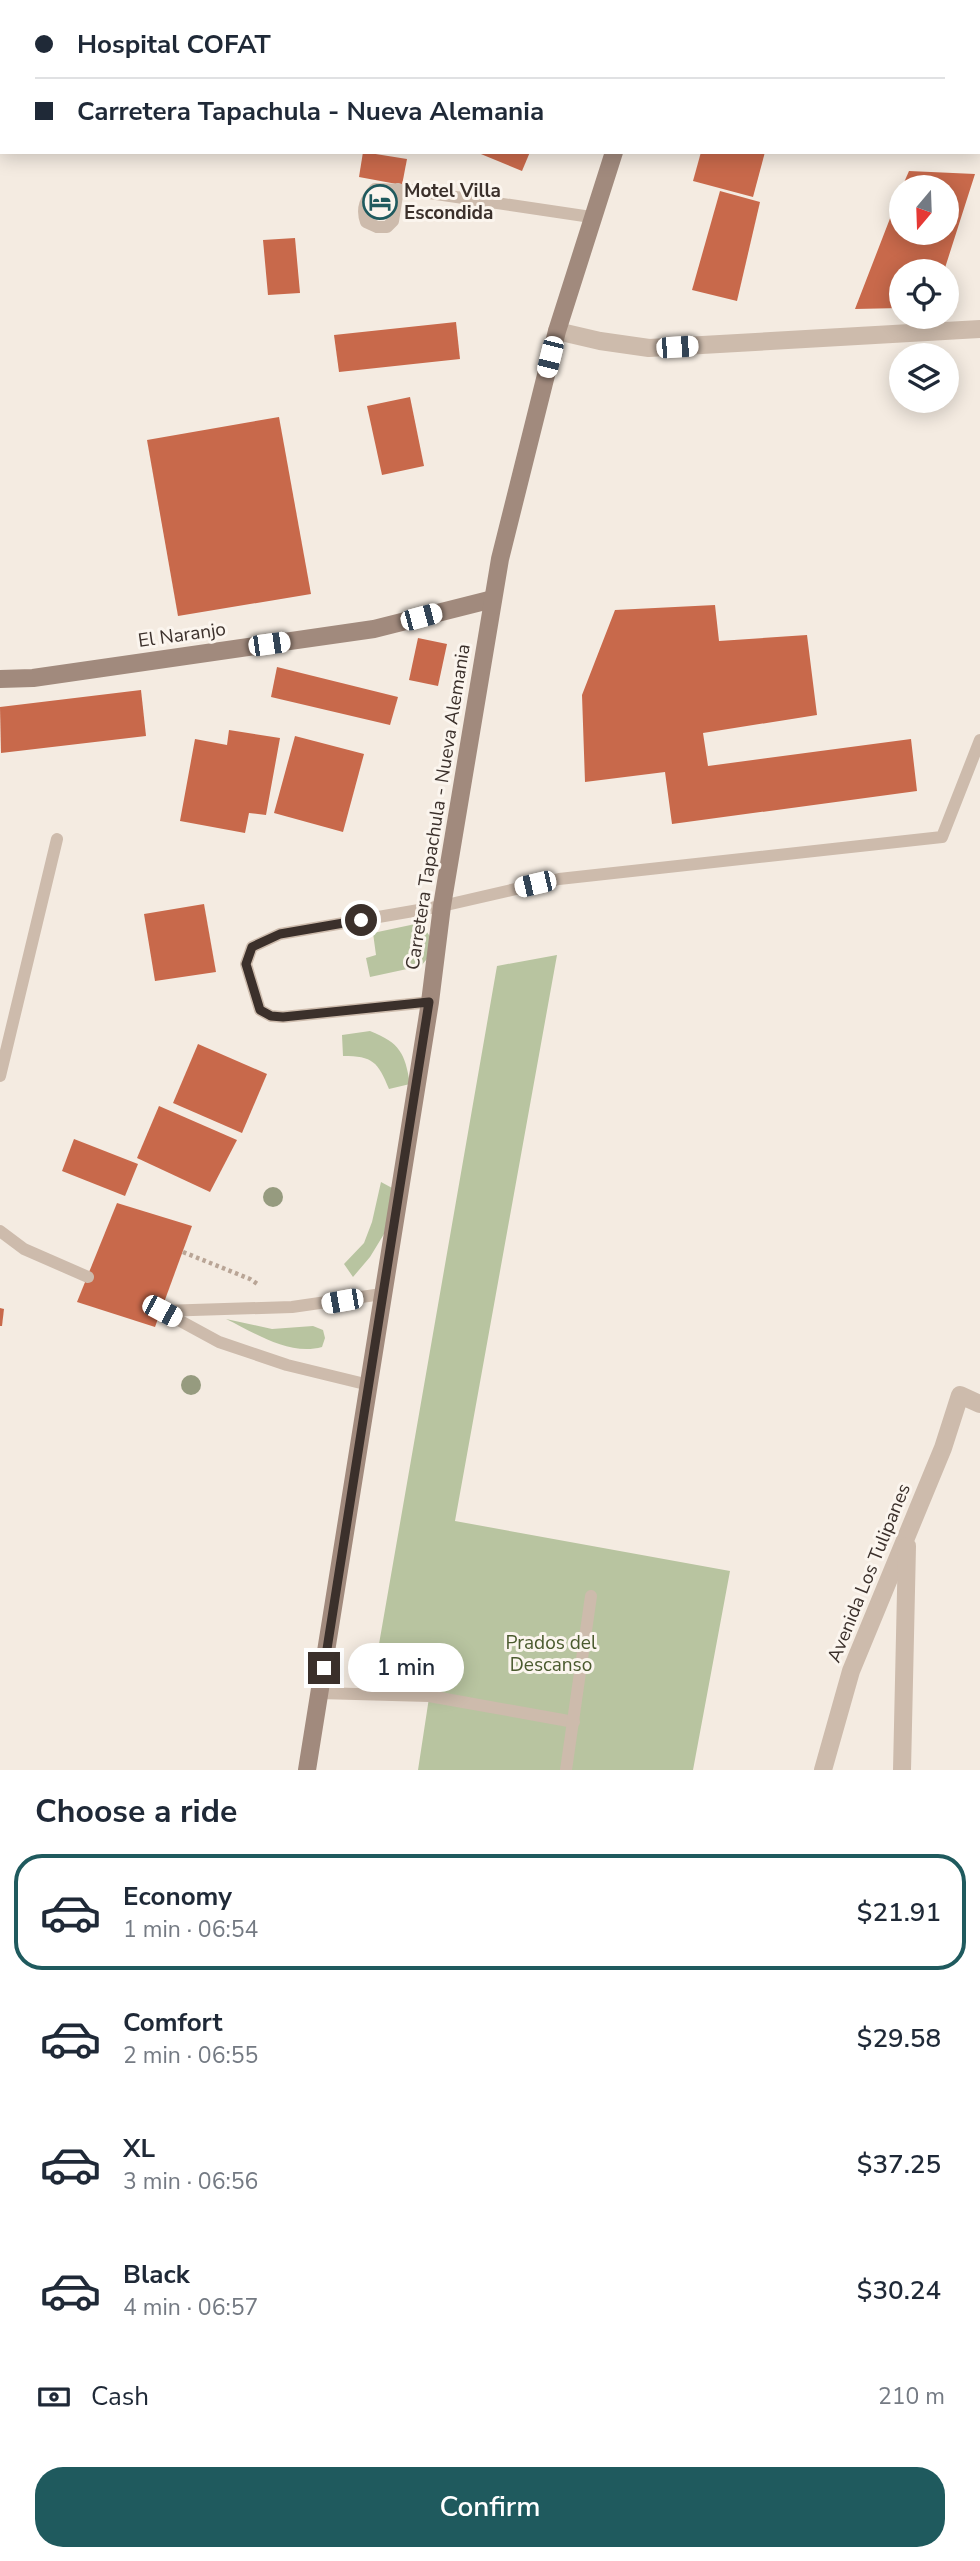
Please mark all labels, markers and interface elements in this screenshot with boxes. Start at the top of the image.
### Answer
text: Hospital COFAT [77,27,271,62]
text: Carretera Tapachula - Nueva Alemania [77,94,544,129]
north arrow [889,175,959,245]
map controls [889,175,959,413]
place label: Motel Villa Escondida [404,178,501,226]
hotel icon: Motel Villa Escondida [361,183,399,221]
button: locate [889,259,959,329]
car [535,334,566,380]
car [656,335,699,359]
button: layers [889,343,959,413]
car [398,601,445,633]
street label: El Naranjo [136,616,228,654]
car [247,631,292,657]
street label: Carretera Tapachula - Nueva Alemania [399,642,477,972]
car [513,869,558,899]
route start [345,904,377,936]
car [320,1287,365,1315]
car [139,1292,186,1330]
street label: Avenida Los Tulipanes [821,1480,917,1666]
park label: Prados del Descanso [505,1630,597,1678]
callout: 1 min [348,1644,464,1692]
route end [308,1652,340,1684]
text: 1 min [377,1652,435,1683]
text: Choose a ride [35,1790,237,1833]
text: Economy [123,1879,232,1914]
icon: car [39,1881,102,1944]
text: $21.91 [857,1895,941,1930]
text: 1 min · 06:54 [123,1914,258,1945]
text: Comfort [123,2005,223,2040]
icon: car [39,2007,102,2070]
text: $29.58 [857,2021,941,2056]
text: 2 min · 06:55 [123,2040,258,2071]
text: XL [123,2131,155,2166]
icon: car [39,2133,102,2196]
text: $37.25 [857,2147,941,2182]
text: 3 min · 06:56 [123,2166,258,2197]
text: Black [123,2257,190,2292]
icon: car [39,2259,102,2322]
text: $30.24 [857,2273,941,2308]
text: 4 min · 06:57 [123,2292,258,2323]
icon: cash [35,2378,73,2416]
text: Cash [91,2379,149,2414]
text: 210 m [878,2381,945,2412]
button: Confirm [35,2467,945,2547]

